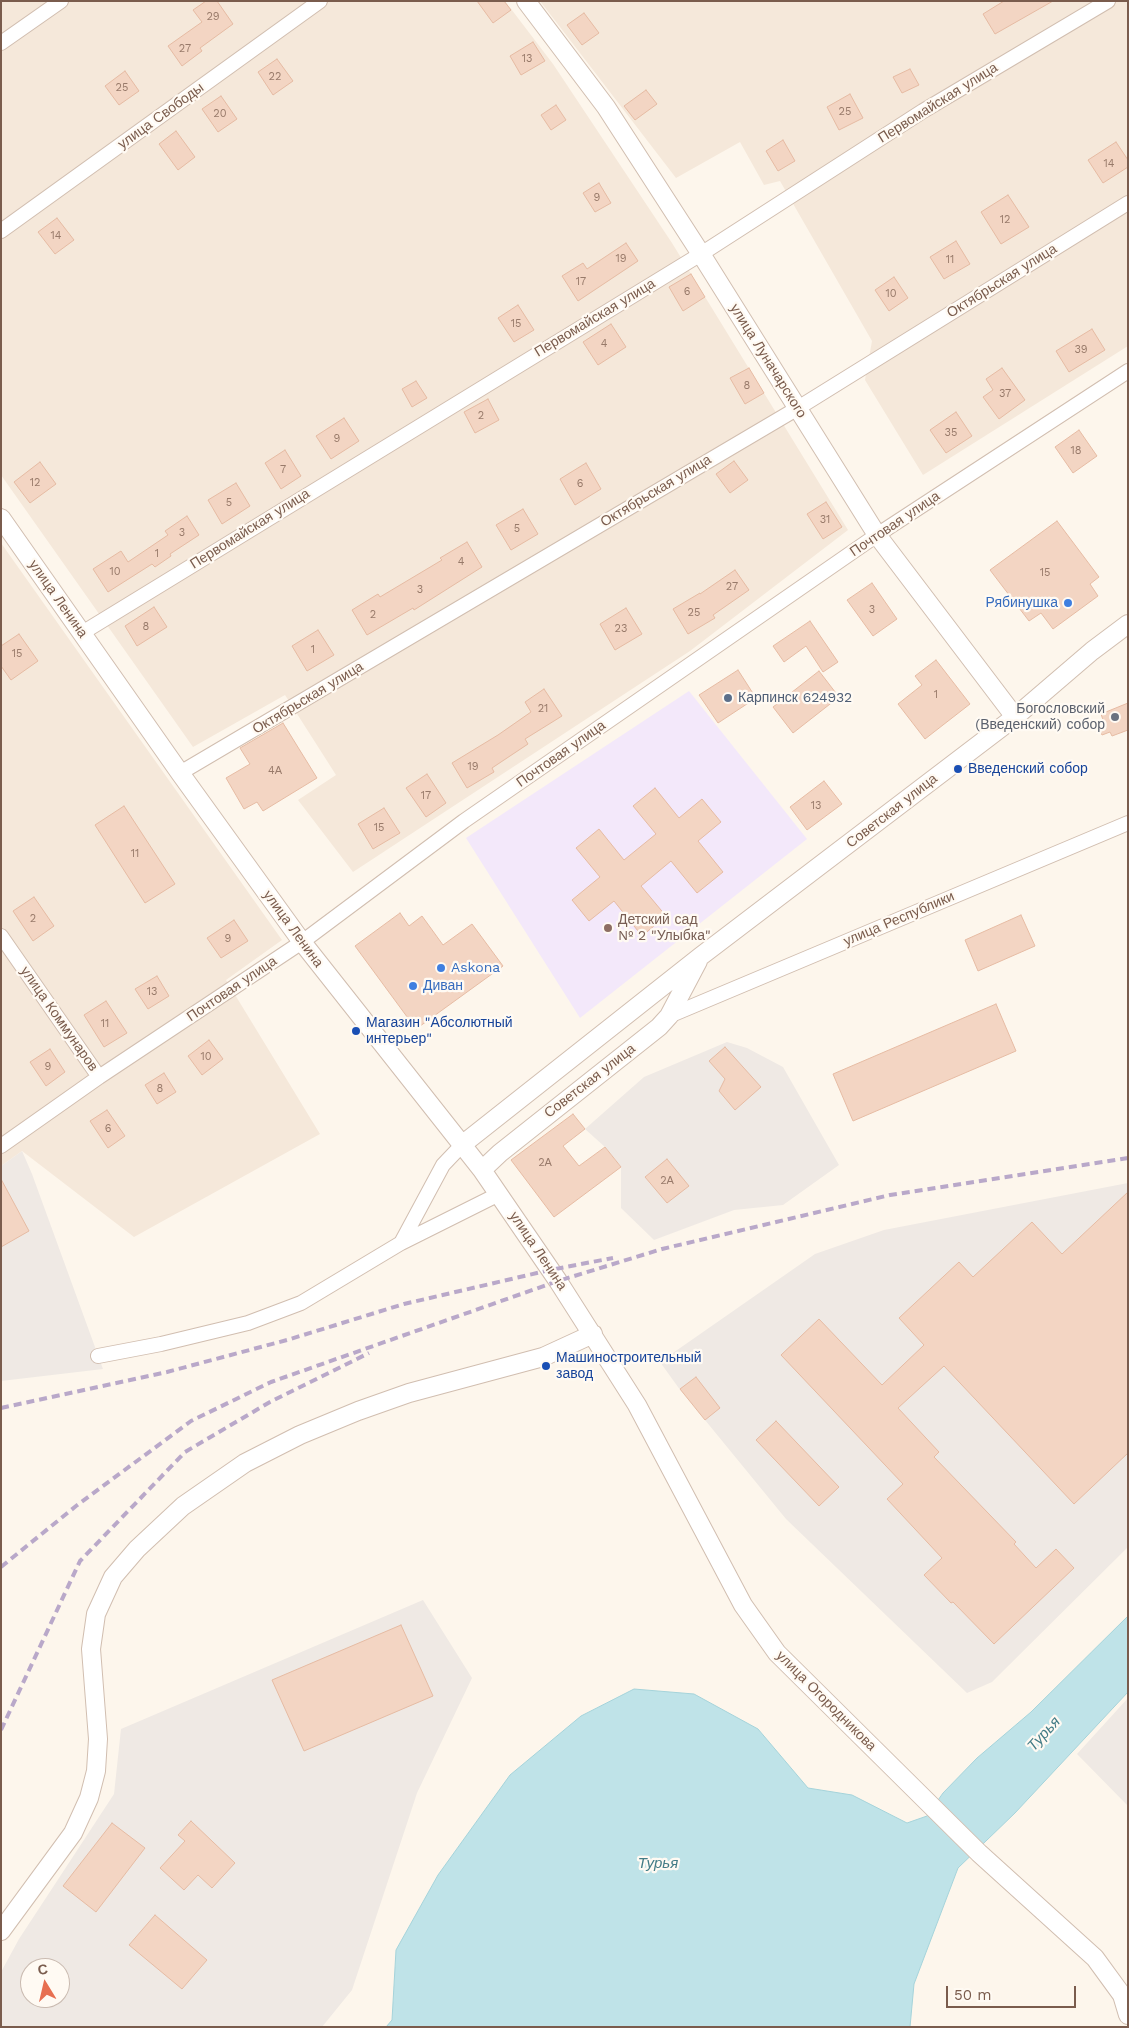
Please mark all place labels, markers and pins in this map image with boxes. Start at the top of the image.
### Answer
place label: Рябинушка [986,595,1058,611]
marker: Рябинушка [1062,597,1074,609]
place label: Карпинск 624932 [738,690,852,706]
marker: Карпинск 624932 [722,692,734,704]
place label: Богословский (Введенский) собор [975,701,1105,734]
marker: Богословский (Введенский) собор [1109,711,1121,723]
place label: Введенский собор [968,761,1088,777]
marker: Введенский собор [952,763,964,775]
place label: Детский сад № 2 "Улыбка" [618,912,711,944]
marker: Детский сад № 2 "Улыбка" [602,922,614,934]
place label: Askona [451,960,500,976]
marker: Askona [435,962,447,974]
place label: Диван [423,978,463,994]
marker: Диван [407,980,419,992]
place label: Магазин "Абсолютный интерьер" [366,1015,513,1048]
marker: Магазин "Абсолютный интерьер" [350,1025,362,1037]
place label: Машиностроительный завод [556,1350,702,1382]
marker: Машиностроительный завод [540,1360,552,1372]

